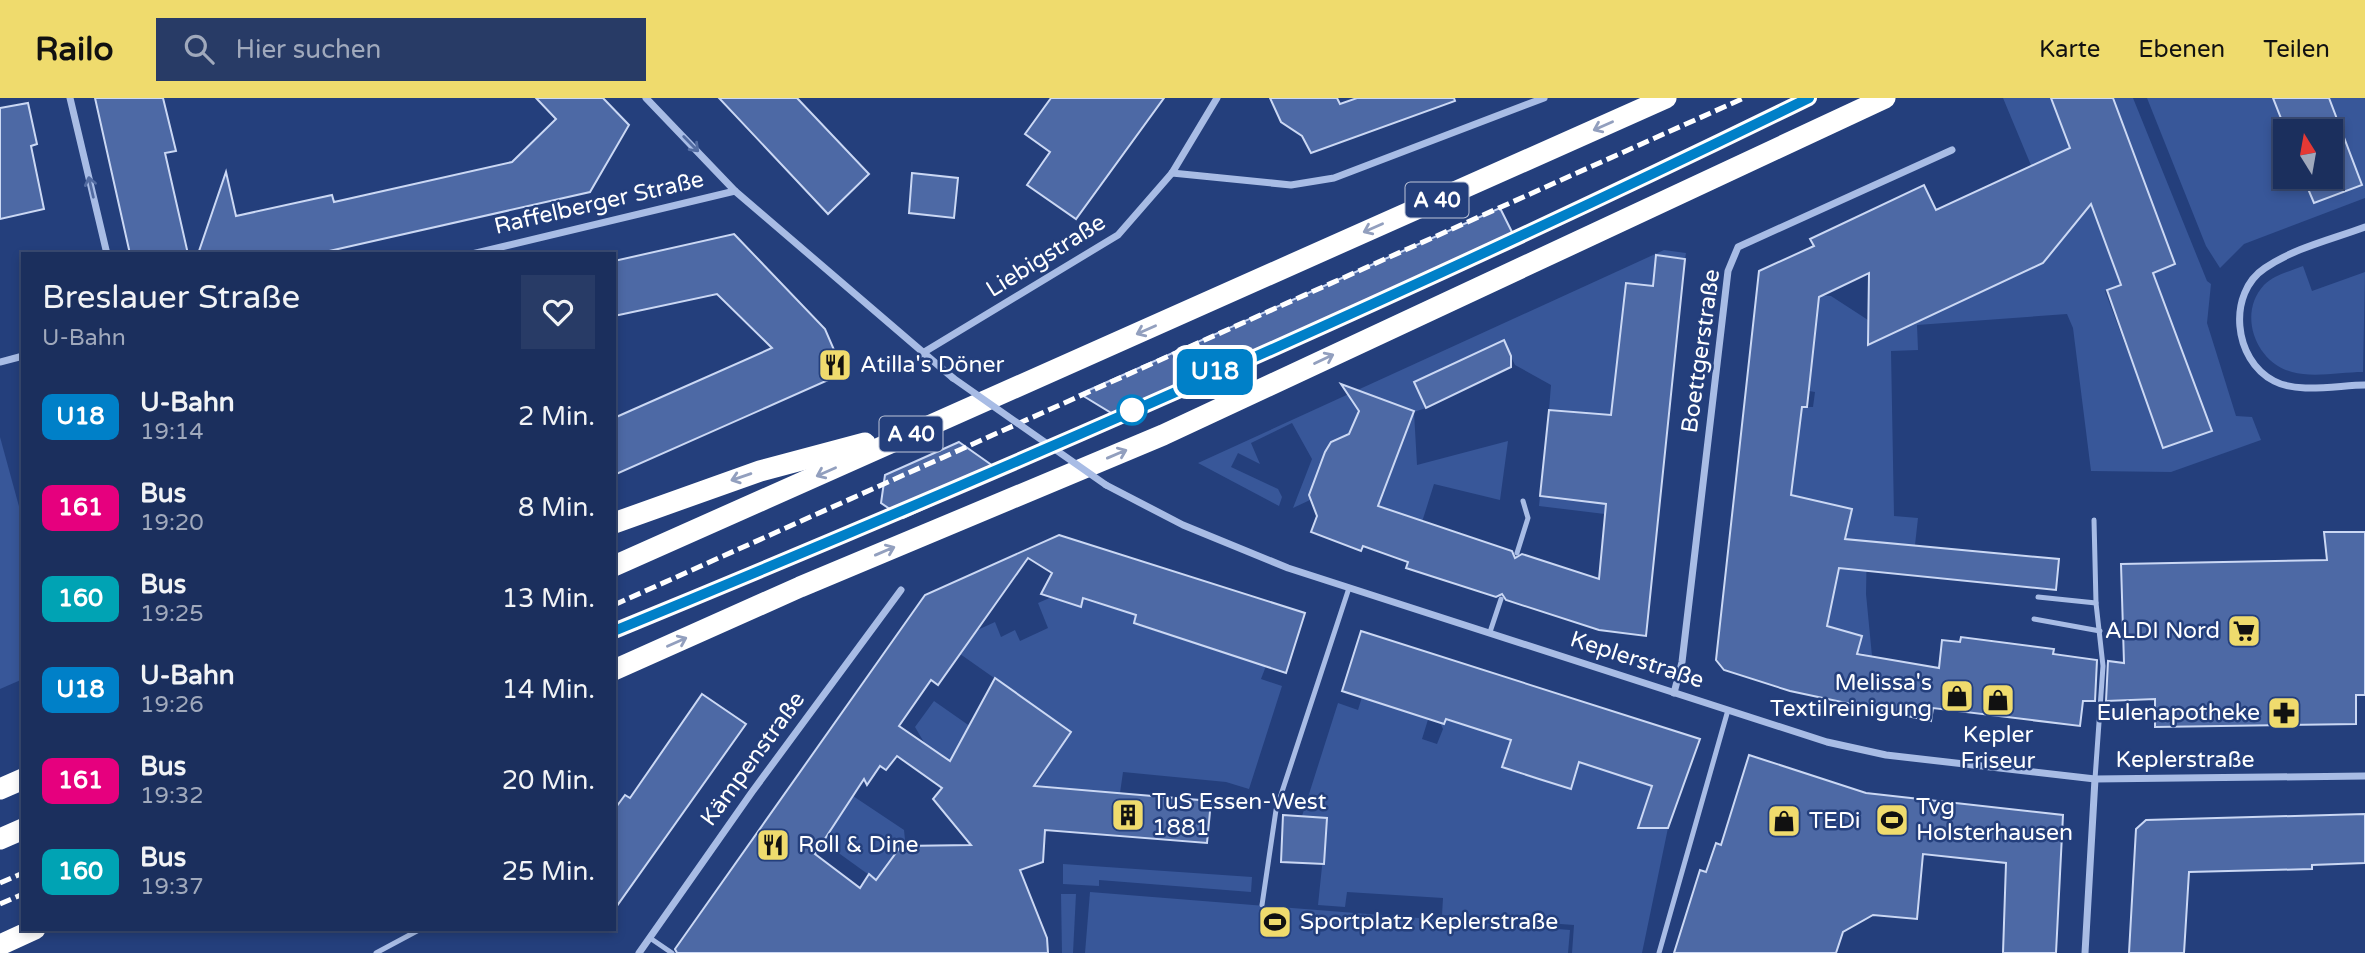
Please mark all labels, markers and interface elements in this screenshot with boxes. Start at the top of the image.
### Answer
search box [156,18,646,81]
text: Railo [35,30,114,69]
icon: search [180,30,218,68]
text: Hier suchen [236,34,381,65]
text: Karte [2039,35,2100,64]
text: Ebenen [2138,35,2225,64]
text: Teilen [2263,35,2330,64]
north arrow [2273,119,2343,189]
map controls [2273,119,2343,189]
one-way arrow [1593,120,1615,133]
one-way arrow [682,135,699,152]
street label: Raffelberger Straße [491,165,707,241]
one-way arrow [84,176,97,199]
road number: A 40 [1406,182,1468,217]
street label: Liebigstraße [981,208,1111,304]
one-way arrow [1363,222,1385,235]
street label: Boettgerstraße [1676,267,1726,435]
button: heart [521,275,595,349]
text: Breslauer Straße [42,278,300,317]
text: U-Bahn [42,324,126,352]
one-way arrow [1135,324,1157,337]
restaurant icon: Atilla's Döner [816,346,854,384]
line badge: U18 [1175,349,1255,395]
place label: Atilla's Döner [860,351,1004,379]
one-way arrow [1314,352,1335,365]
text: U18 [1191,357,1239,386]
text: U-Bahn [140,387,235,418]
unlabelled marker [1117,395,1147,425]
text: 2 Min. [518,401,595,432]
text: U18 [56,402,105,431]
road number: A 40 [880,416,942,452]
text: 19:14 [140,418,204,446]
one-way arrow [1106,446,1128,459]
one-way arrow [815,466,837,479]
one-way arrow [730,472,752,484]
text: Bus [140,478,186,509]
text: 8 Min. [518,492,595,523]
text: 161 [58,493,103,522]
text: 19:20 [140,509,204,537]
one-way arrow [874,544,895,557]
text: Bus [140,569,186,600]
text: 13 Min. [502,583,595,614]
text: 160 [58,584,103,613]
text: 19:25 [140,600,204,628]
supermarket icon: ALDI Nord [2225,612,2263,650]
place label: ALDI Nord [2105,617,2220,645]
street label: Keplerstraße [1567,625,1707,695]
one-way arrow [665,635,687,648]
text: U-Bahn [140,660,235,691]
place label: Melissa's Textilreinigung [1770,669,1932,723]
text: 14 Min. [502,674,595,705]
text: U18 [56,675,105,704]
shop icon: Melissa's Textilreinigung [1938,677,1976,715]
shop icon: Kepler Friseur [1979,681,2017,719]
street label: Kämpenstraße [695,686,811,832]
text: 19:26 [140,691,204,719]
pharmacy icon: Eulenapotheke [2265,694,2303,732]
place label: Eulenapotheke [2096,699,2260,727]
place label: Kepler Friseur [1961,721,2036,775]
street label: Keplerstraße [2116,746,2254,774]
text: Bus [140,751,186,782]
text: 20 Min. [502,765,595,796]
text: 161 [58,766,103,795]
text: 19:32 [140,782,204,810]
place label: TuS Essen-West 1881 [1152,788,1327,842]
place label: Tvg Holsterhausen [1916,793,2073,847]
building icon: TuS Essen-West 1881 [1109,796,1147,834]
sports icon: Tvg Holsterhausen [1873,801,1911,839]
shop icon: TEDi [1765,802,1803,840]
place label: TEDi [1809,807,1860,835]
restaurant icon: Roll & Dine [754,826,792,864]
place label: Roll & Dine [798,831,918,859]
text: Bus [140,842,186,873]
text: 25 Min. [502,856,595,887]
text: 160 [58,857,103,886]
text: 19:37 [140,873,204,901]
sports icon: Sportplatz Keplerstraße [1256,903,1294,941]
place label: Sportplatz Keplerstraße [1300,908,1558,936]

